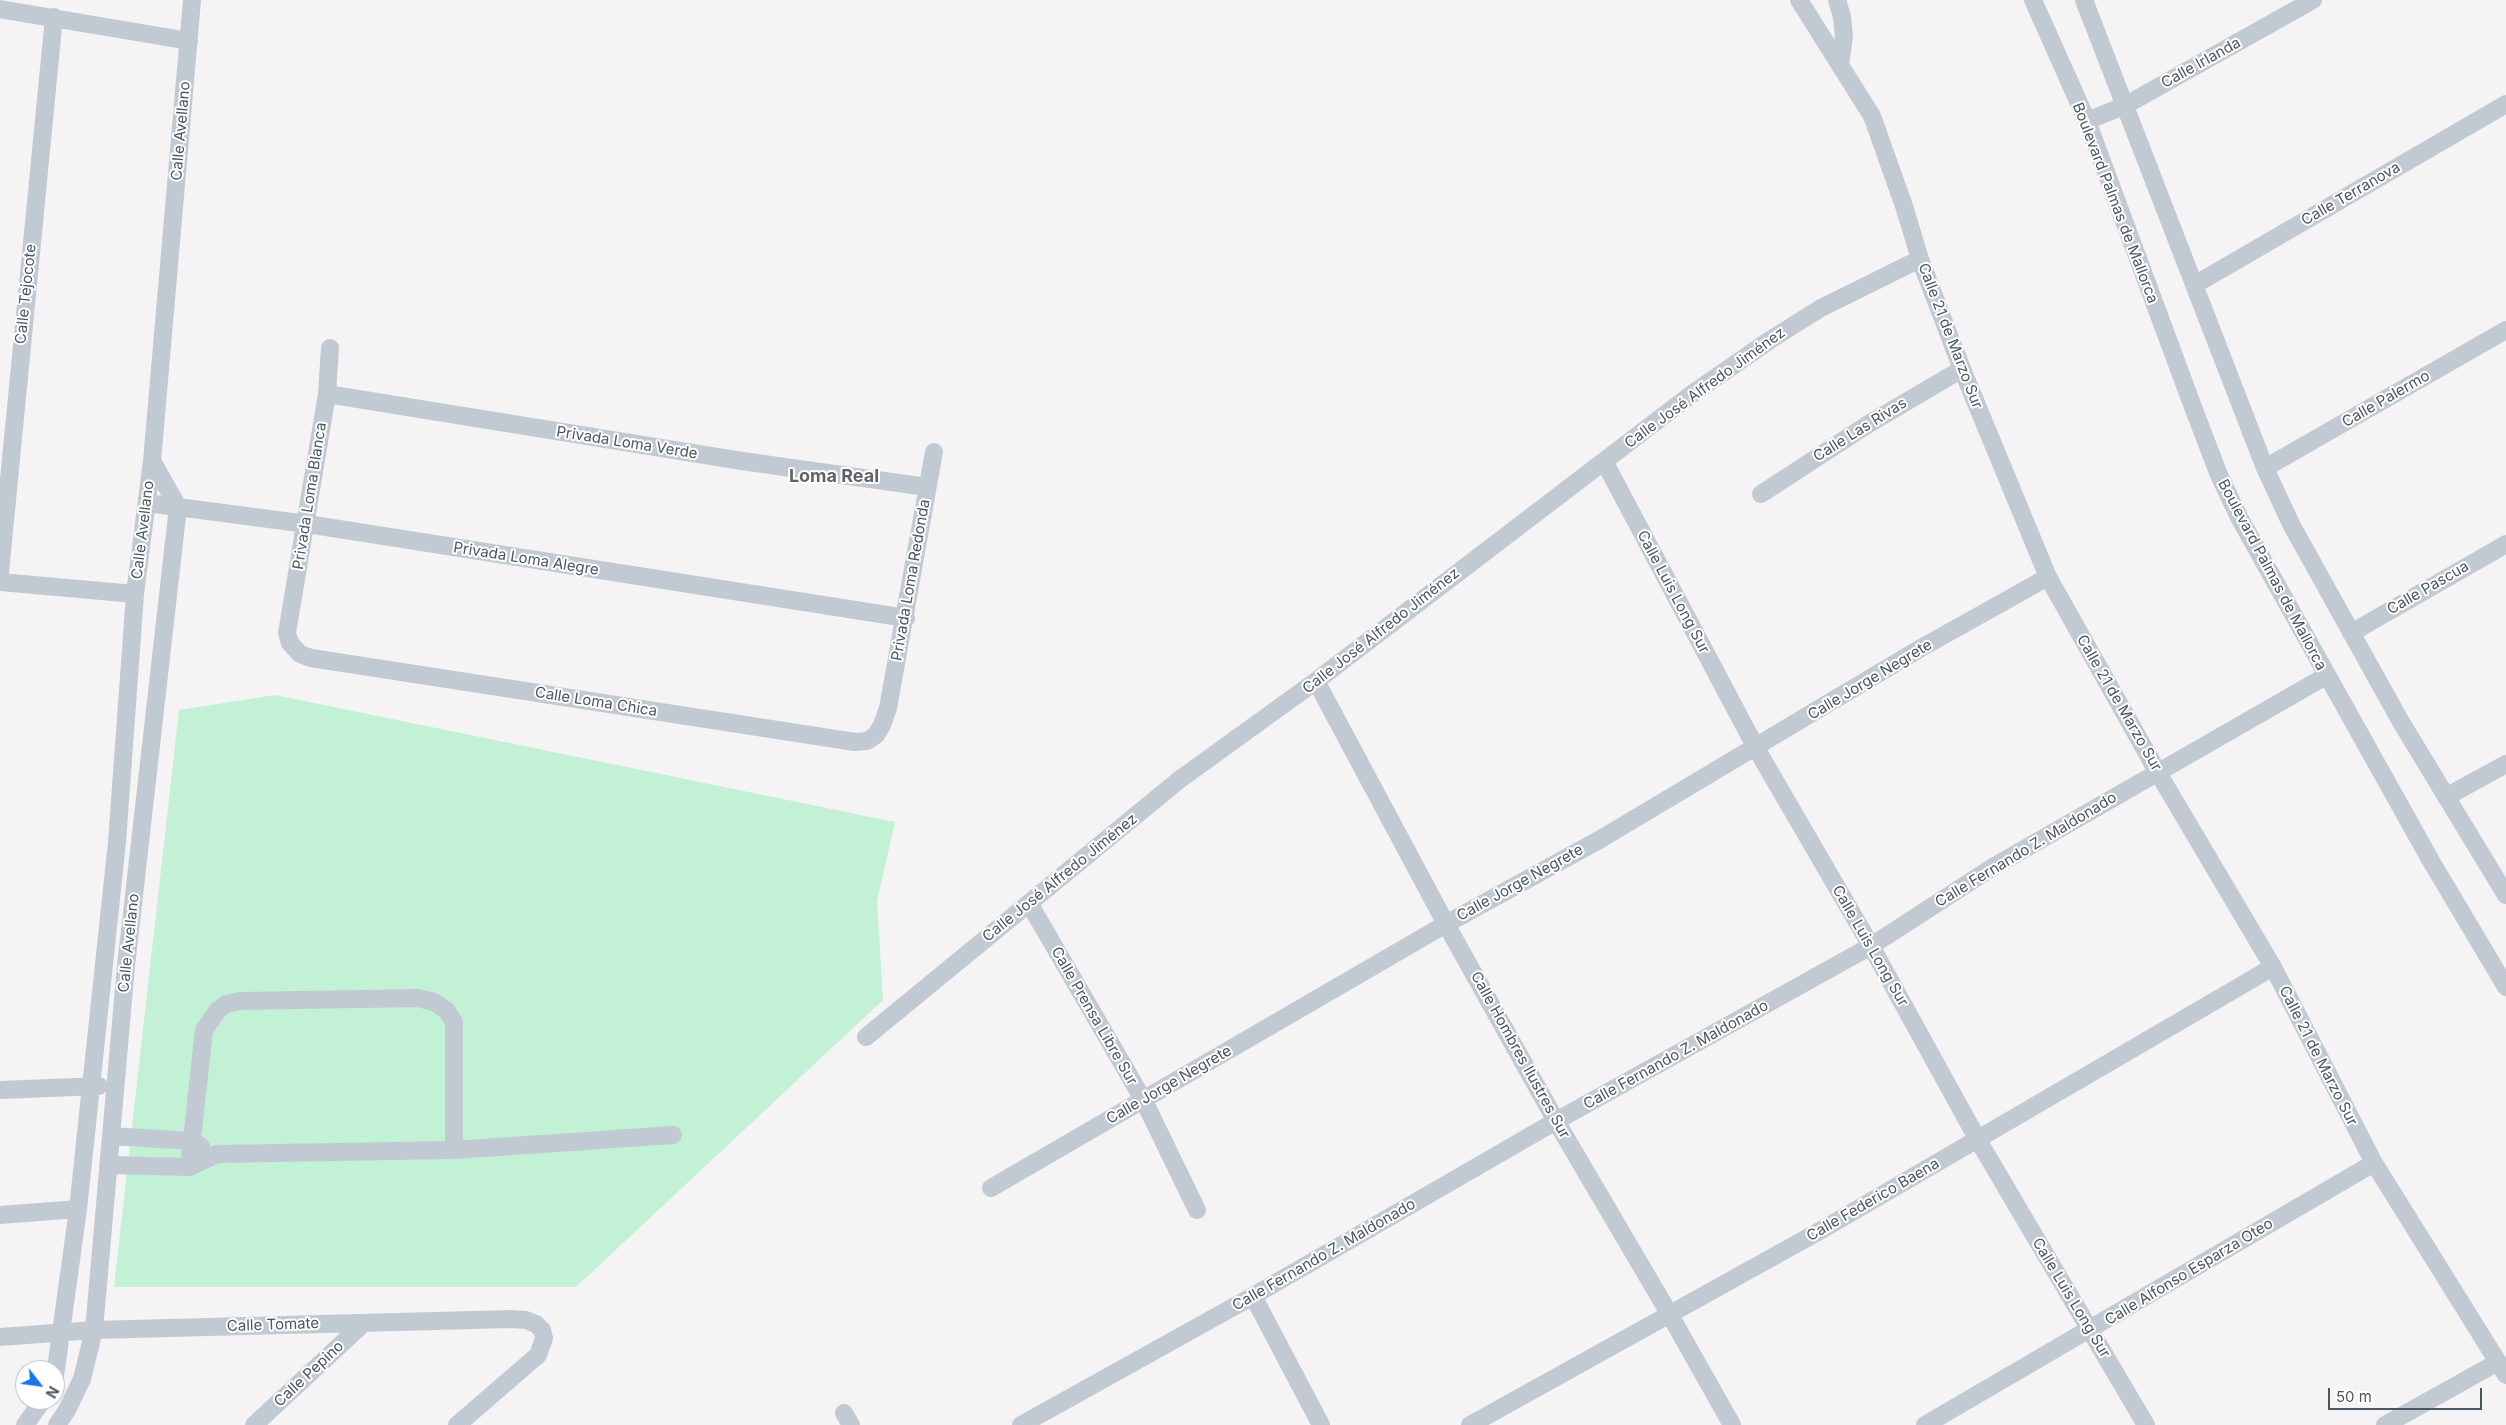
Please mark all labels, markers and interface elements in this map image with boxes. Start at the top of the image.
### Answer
street label: Calle Irlanda [2158,34,2244,92]
street label: Calle Avellano [168,81,194,181]
street label: Boulevard Palmas de Mallorca [2068,100,2162,306]
street label: Calle Terranova [2298,158,2404,230]
street label: Calle Tejocote [12,243,40,345]
street label: Calle 21 de Marzo Sur [1914,261,1986,411]
street label: Calle José Alfredo Jiménez [1621,324,1789,452]
street label: Calle Palermo [2339,367,2433,431]
street label: Calle Las Rivas [1810,394,1910,466]
street label: Privada Loma Blanca [289,421,331,571]
street label: Privada Loma Verde [555,423,699,463]
district label: Loma Real [789,466,879,488]
street label: Boulevard Palmas de Mallorca [2214,476,2330,674]
street label: Calle Avellano [128,480,158,580]
street label: Privada Loma Redonda [888,498,934,662]
street label: Calle Luis Long Sur [1633,527,1713,657]
street label: Privada Loma Alegre [452,539,600,579]
street label: Calle Pascua [2384,557,2472,619]
street label: Calle José Alfredo Jiménez [1299,564,1463,698]
street label: Calle 21 de Marzo Sur [2073,632,2165,774]
street label: Calle Jorge Negrete [1805,636,1935,724]
street label: Calle Loma Chica [534,683,658,721]
street label: Calle Fernando Z. Maldonado [1932,789,2120,911]
street label: Calle José Alfredo Jiménez [979,810,1141,946]
street label: Calle Jorge Negrete [1454,841,1586,925]
street label: Calle Luis Long Sur [1828,882,1912,1010]
street label: Calle Avellano [115,893,143,993]
street label: Calle Prensa Libre Sur [1047,944,1141,1088]
street label: Calle Hombres Ilustres Sur [1467,968,1573,1142]
street label: Calle 21 de Marzo Sur [2275,983,2361,1129]
street label: Calle Fernando Z. Maldonado [1581,997,1771,1113]
street label: Calle Jorge Negrete [1103,1042,1235,1128]
street label: Calle Federico Baena [1804,1155,1942,1245]
street label: Calle Fernando Z. Maldonado [1229,1195,1419,1315]
street label: Calle Alfonso Esparza Oteo [2102,1215,2276,1329]
street label: Calle Luis Long Sur [2028,1235,2114,1361]
street label: Calle Tomate [227,1314,319,1336]
street label: Calle Pepino [270,1337,348,1411]
north arrow [15,1360,65,1410]
scale bar [2331,1378,2485,1410]
text: N [43,1383,63,1401]
text: 50 m [2336,1387,2372,1406]

